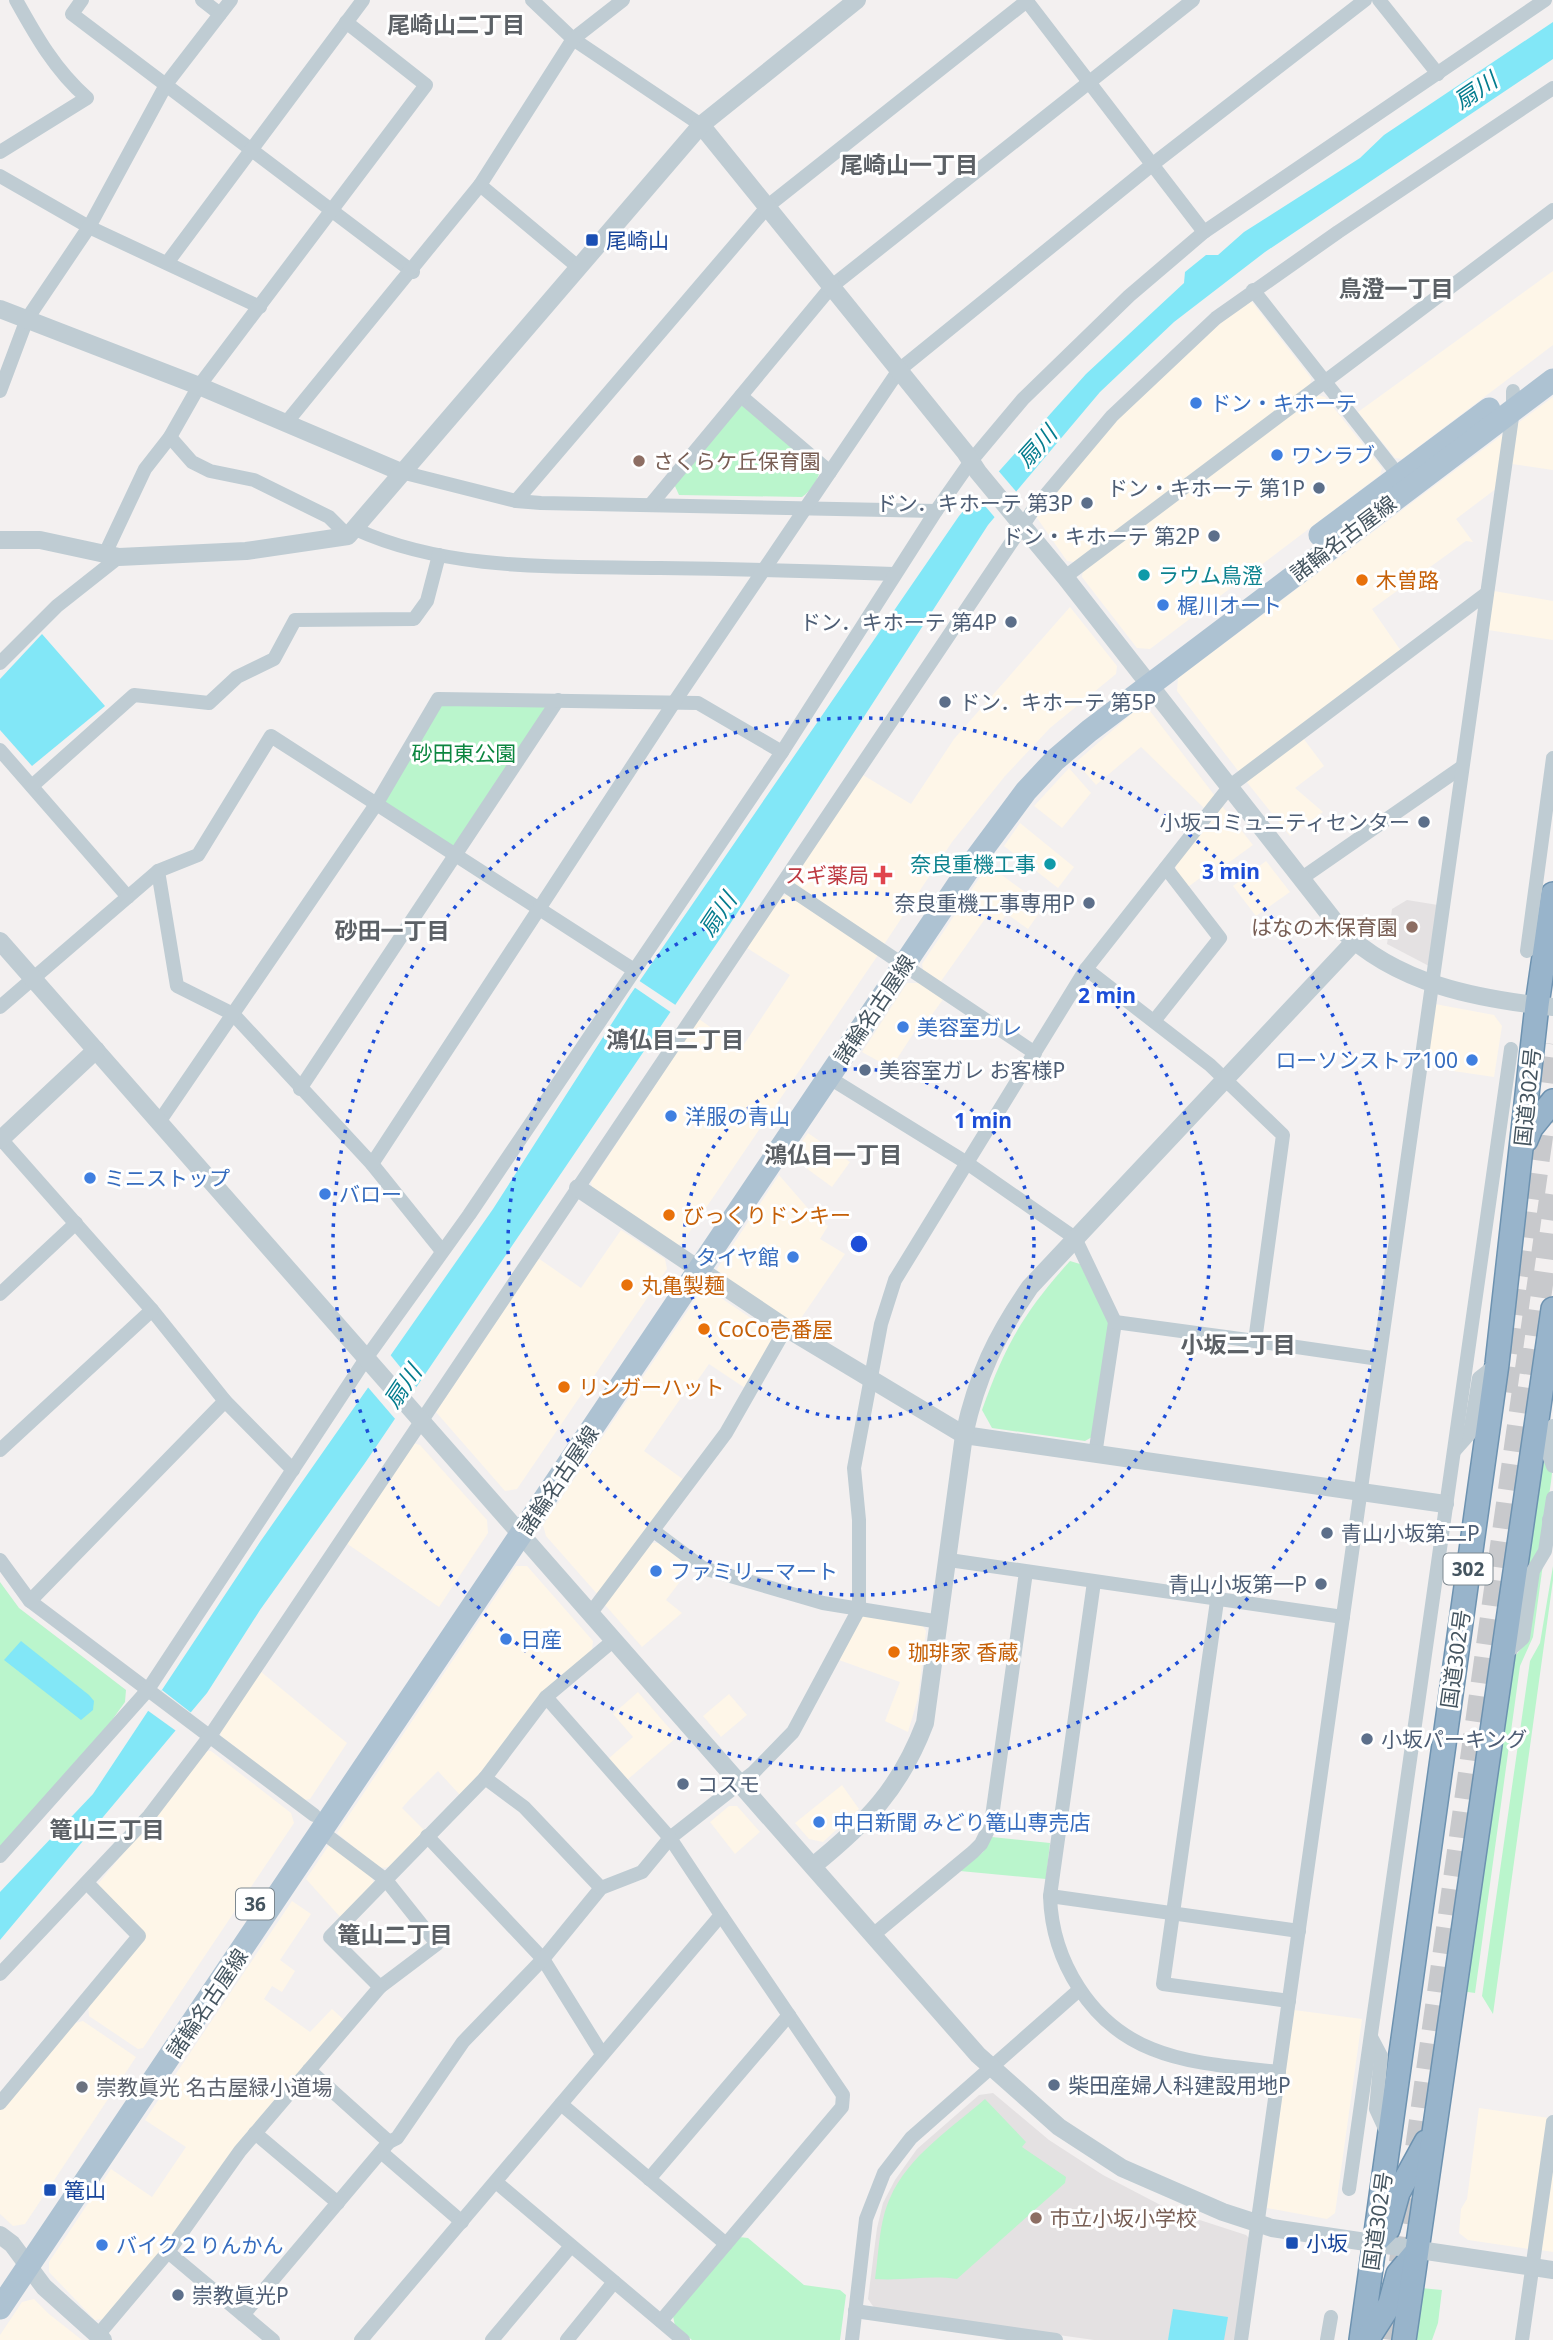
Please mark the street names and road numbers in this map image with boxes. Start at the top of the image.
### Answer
street label: 諸輪名古屋線 [1284,489,1402,587]
street label: 諸輪名古屋線 [827,949,921,1069]
street label: 国道302号 [1508,1046,1546,1148]
street label: 諸輪名古屋線 [511,1420,605,1540]
road number: 302 [1444,1554,1492,1584]
street label: 国道302号 [1434,1608,1476,1710]
road number: 36 [236,1888,274,1920]
street label: 諸輪名古屋線 [160,1943,254,2063]
street label: 国道302号 [1356,2170,1398,2272]

